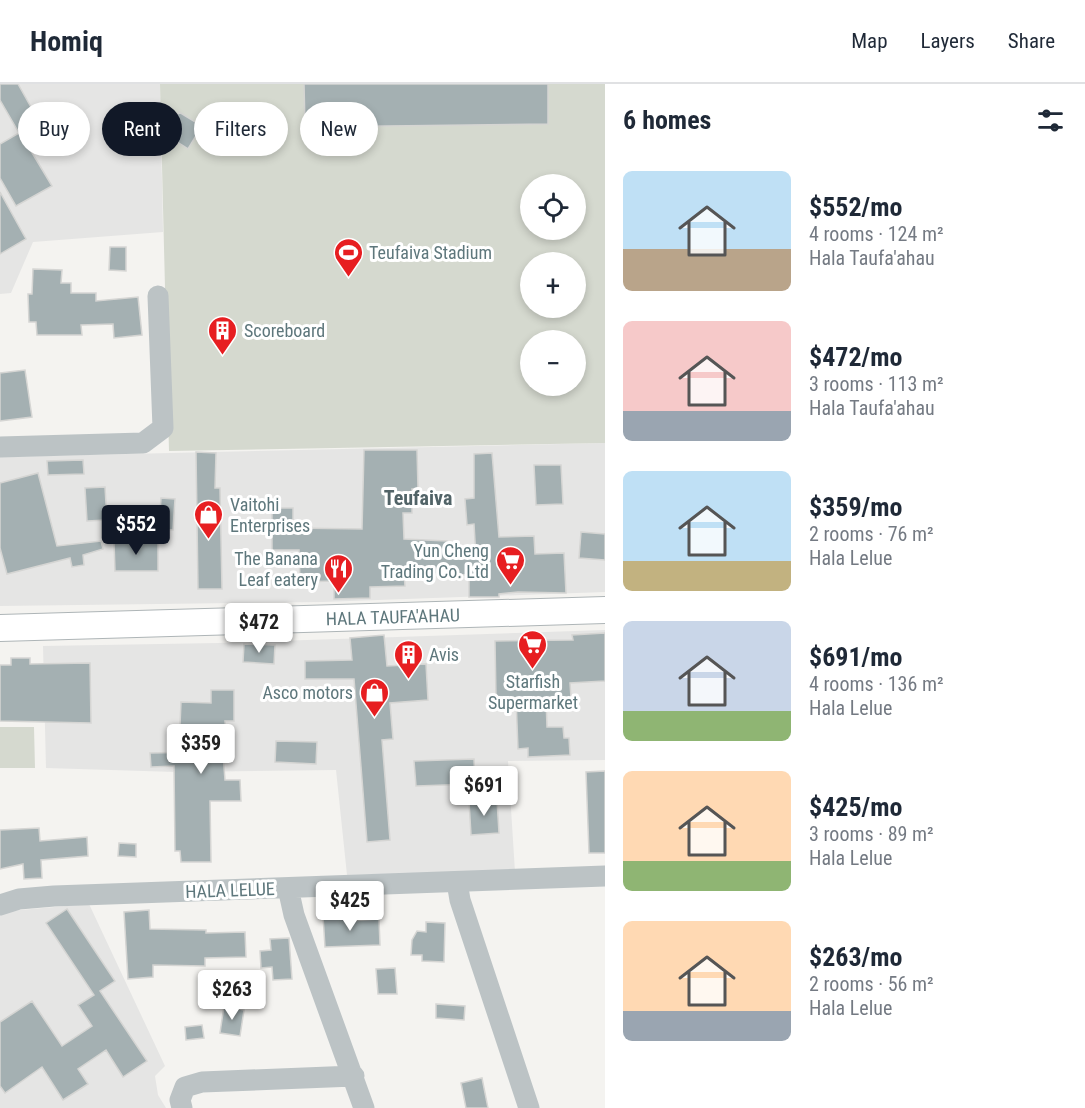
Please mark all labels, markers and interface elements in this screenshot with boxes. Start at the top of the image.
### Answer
text: Homiq [30,25,103,58]
text: Map [851,29,888,53]
text: Layers [921,29,975,53]
text: Share [1008,29,1055,53]
chip: Buy [18,102,90,156]
chip: Rent [102,102,182,156]
chip: Filters [194,102,288,156]
chip: New [300,102,378,156]
icon: filters [1034,104,1067,137]
text: 6 homes [623,105,711,135]
map controls [520,174,586,396]
button: locate [520,174,586,240]
text: $552/mo [809,192,902,222]
icon: home [671,195,743,267]
text: 4 rooms · 124 m² [809,222,944,246]
sports icon: Teufaiva Stadium [332,236,364,278]
place label: Teufaiva Stadium [369,242,492,263]
text: Hala Taufa'ahau [809,246,935,270]
button: + [520,252,586,318]
building icon: Scoreboard [207,314,239,356]
place label: Scoreboard [244,320,325,341]
button: − [520,330,586,396]
text: $472/mo [809,342,902,372]
icon: home [671,345,743,417]
text: 3 rooms · 113 m² [809,372,944,396]
text: Hala Taufa'ahau [809,396,935,420]
district label: Teufaiva [384,486,452,510]
text: $359/mo [809,492,902,522]
place label: Vaitohi Enterprises [230,494,310,536]
icon: home [671,495,743,567]
shop icon: Vaitohi Enterprises [193,498,225,540]
pin: $552 [100,505,172,556]
text: $552 [116,512,156,536]
text: 2 rooms · 76 m² [809,522,934,546]
place label: Yun Cheng Trading Co. Ltd [381,540,489,582]
supermarket icon: Yun Cheng Trading Co. Ltd [494,544,526,586]
text: Hala Lelue [809,546,892,570]
place label: The Banana Leaf eatery [234,548,318,590]
restaurant icon: The Banana Leaf eatery [323,552,355,594]
pin: $472 [223,603,295,654]
street label: HALA TAUFA'AHAU [325,604,460,629]
text: $472 [239,610,279,634]
supermarket icon: Starfish Supermarket [517,628,549,670]
building icon: Avis [392,638,424,680]
text: $691/mo [809,642,902,672]
place label: Avis [429,644,459,665]
icon: home [671,645,743,717]
place label: Starfish Supermarket [488,671,578,713]
text: 4 rooms · 136 m² [809,672,944,696]
shop icon: Asco motors [358,676,390,718]
place label: Asco motors [262,682,353,703]
text: Hala Lelue [809,696,892,720]
pin: $359 [165,724,237,775]
text: $359 [181,731,221,755]
pin: $691 [448,766,520,817]
text: $691 [464,773,504,797]
text: $425/mo [809,792,902,822]
icon: home [671,795,743,867]
text: 3 rooms · 89 m² [809,822,934,846]
text: Hala Lelue [809,846,892,870]
street label: HALA LELUE [185,878,275,902]
pin: $425 [314,881,386,932]
text: $425 [330,888,370,912]
text: $263/mo [809,942,902,972]
icon: home [671,945,743,1017]
pin: $263 [196,970,268,1021]
text: 2 rooms · 56 m² [809,972,934,996]
text: $263 [212,977,252,1001]
text: Hala Lelue [809,996,892,1020]

